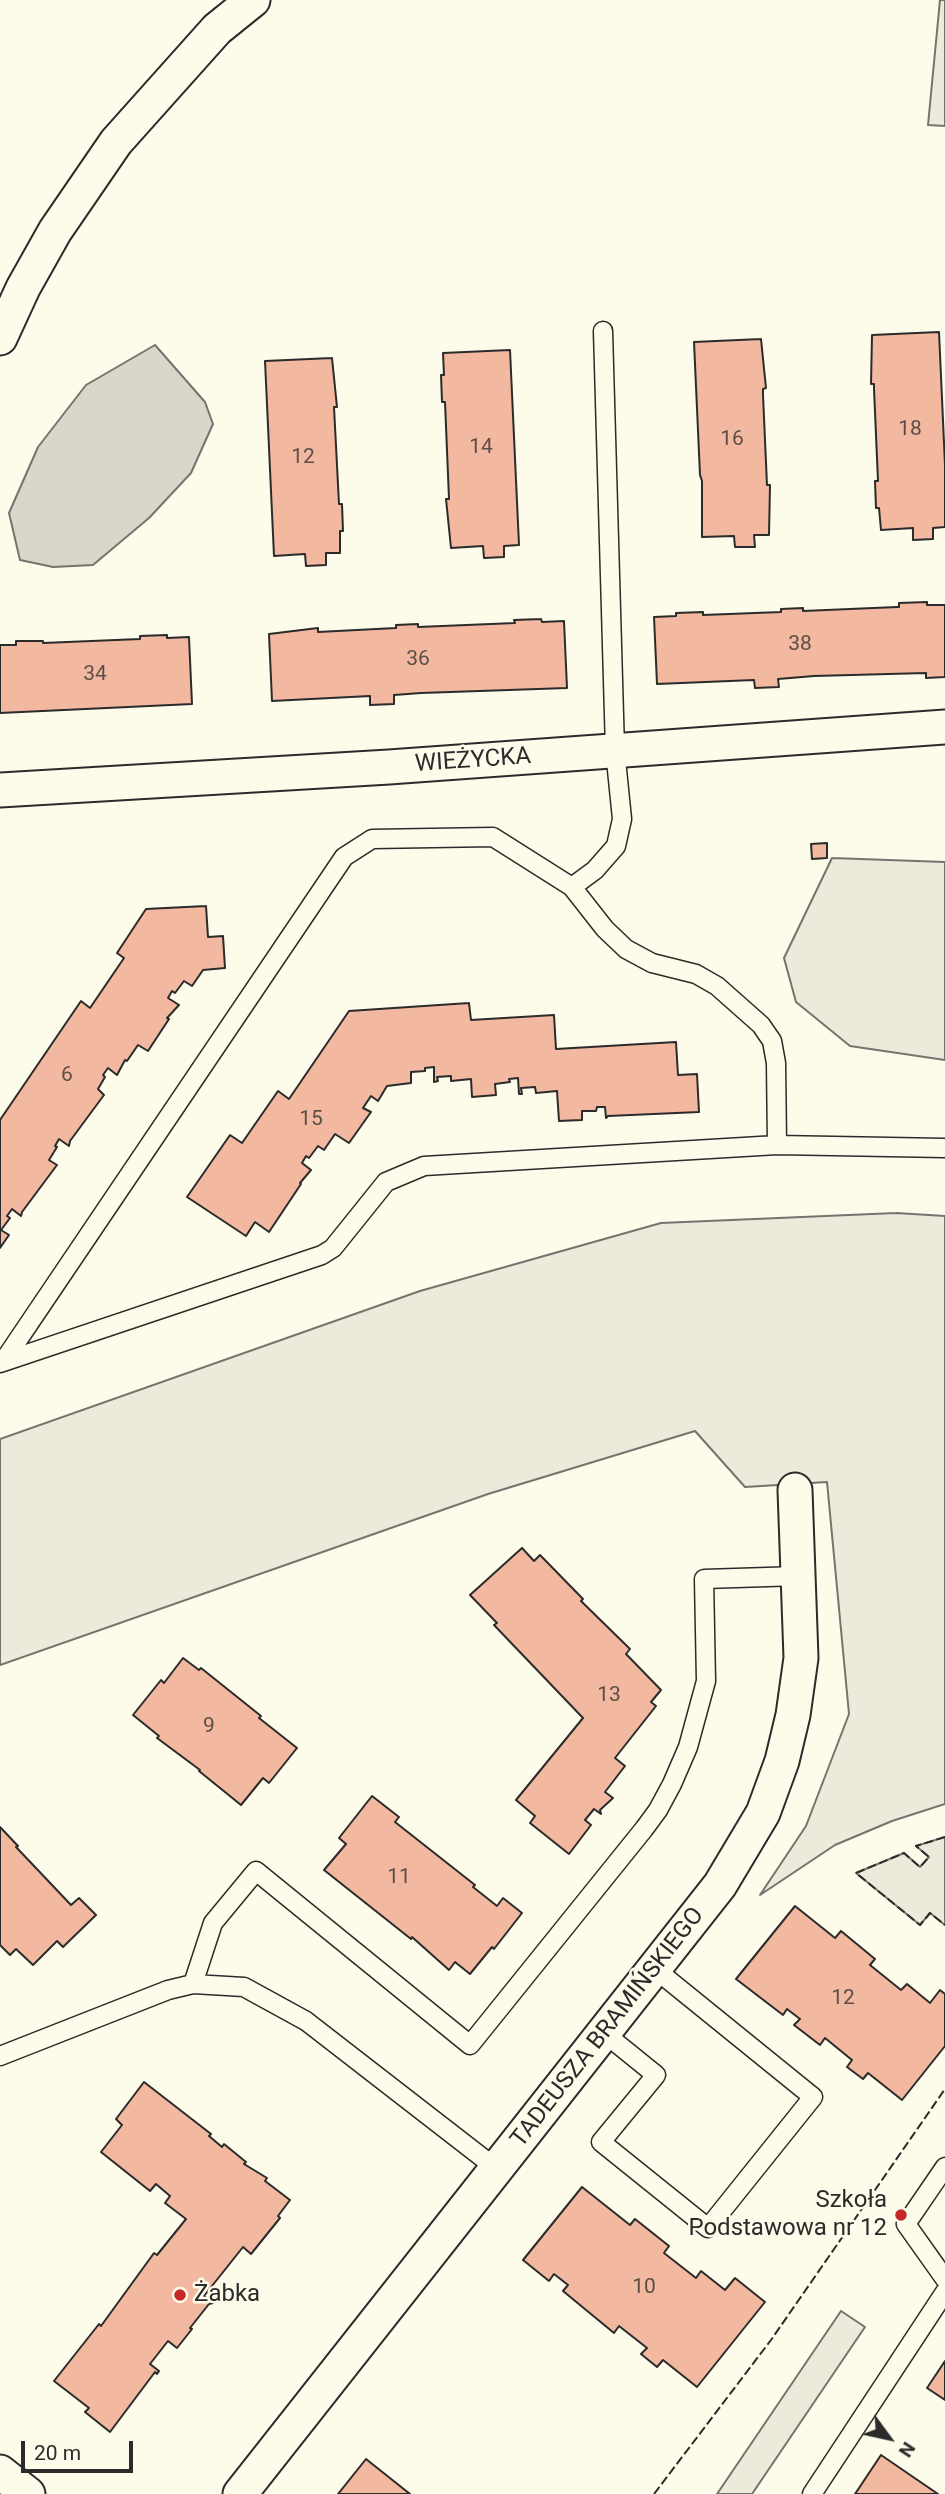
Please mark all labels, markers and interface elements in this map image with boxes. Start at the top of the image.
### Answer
house number: 18 [898,417,922,443]
house number: 16 [720,427,744,453]
house number: 14 [469,435,493,461]
house number: 12 [291,445,315,471]
house number: 38 [788,632,812,658]
house number: 36 [406,647,430,673]
house number: 34 [83,662,107,688]
street label: WIEŻYCKA [414,743,532,779]
house number: 6 [61,1063,73,1089]
house number: 15 [299,1107,323,1133]
house number: 13 [597,1683,621,1709]
house number: 9 [203,1714,215,1740]
house number: 11 [387,1865,411,1891]
street label: TADEUSZA BRAMIŃSKIEGO [505,1902,711,2154]
house number: 12 [831,1986,855,2012]
place label: Szkoła Podstawowa nr 12 [688,2187,887,2243]
marker: Szkoła Podstawowa nr 12 [893,2207,909,2223]
house number: 10 [632,2275,656,2301]
place label: Żabka [194,2281,260,2309]
marker: Żabka [172,2287,188,2303]
north arrow [854,2403,924,2473]
scale bar [24,2428,136,2472]
text: N [894,2438,920,2462]
text: 20 m [34,2441,81,2465]

